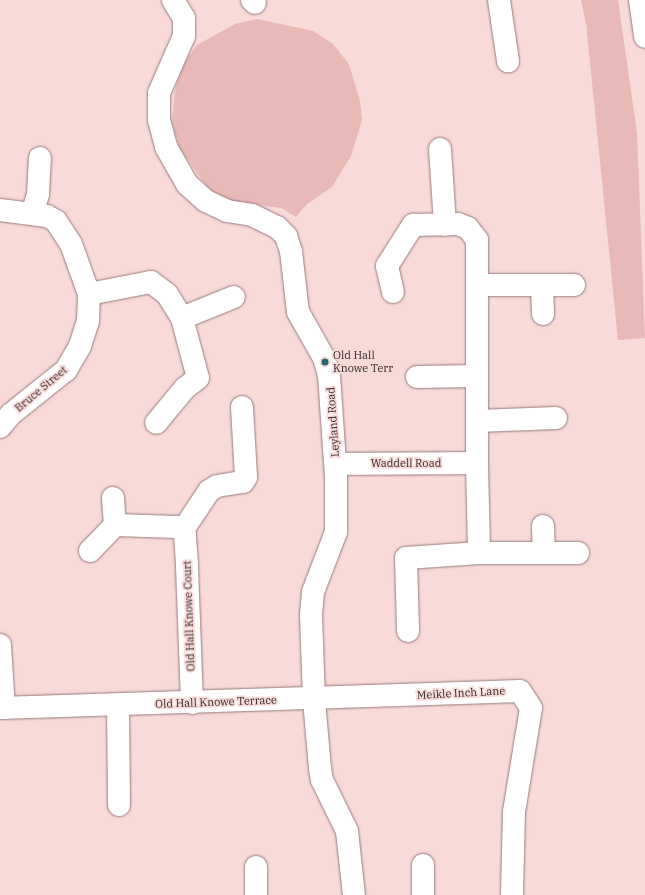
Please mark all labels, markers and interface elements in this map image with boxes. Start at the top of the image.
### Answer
place label: Old Hall Knowe Terr [333,349,393,375]
marker: Old Hall Knowe Terr [320,357,330,367]
street label: Bruce Street [12,363,70,415]
street label: Leyland Road [324,387,342,457]
street label: Waddell Road [371,456,441,470]
street label: Old Hall Knowe Court [180,560,198,672]
street label: Meikle Inch Lane [416,684,506,702]
street label: Old Hall Knowe Terrace [155,693,277,711]

